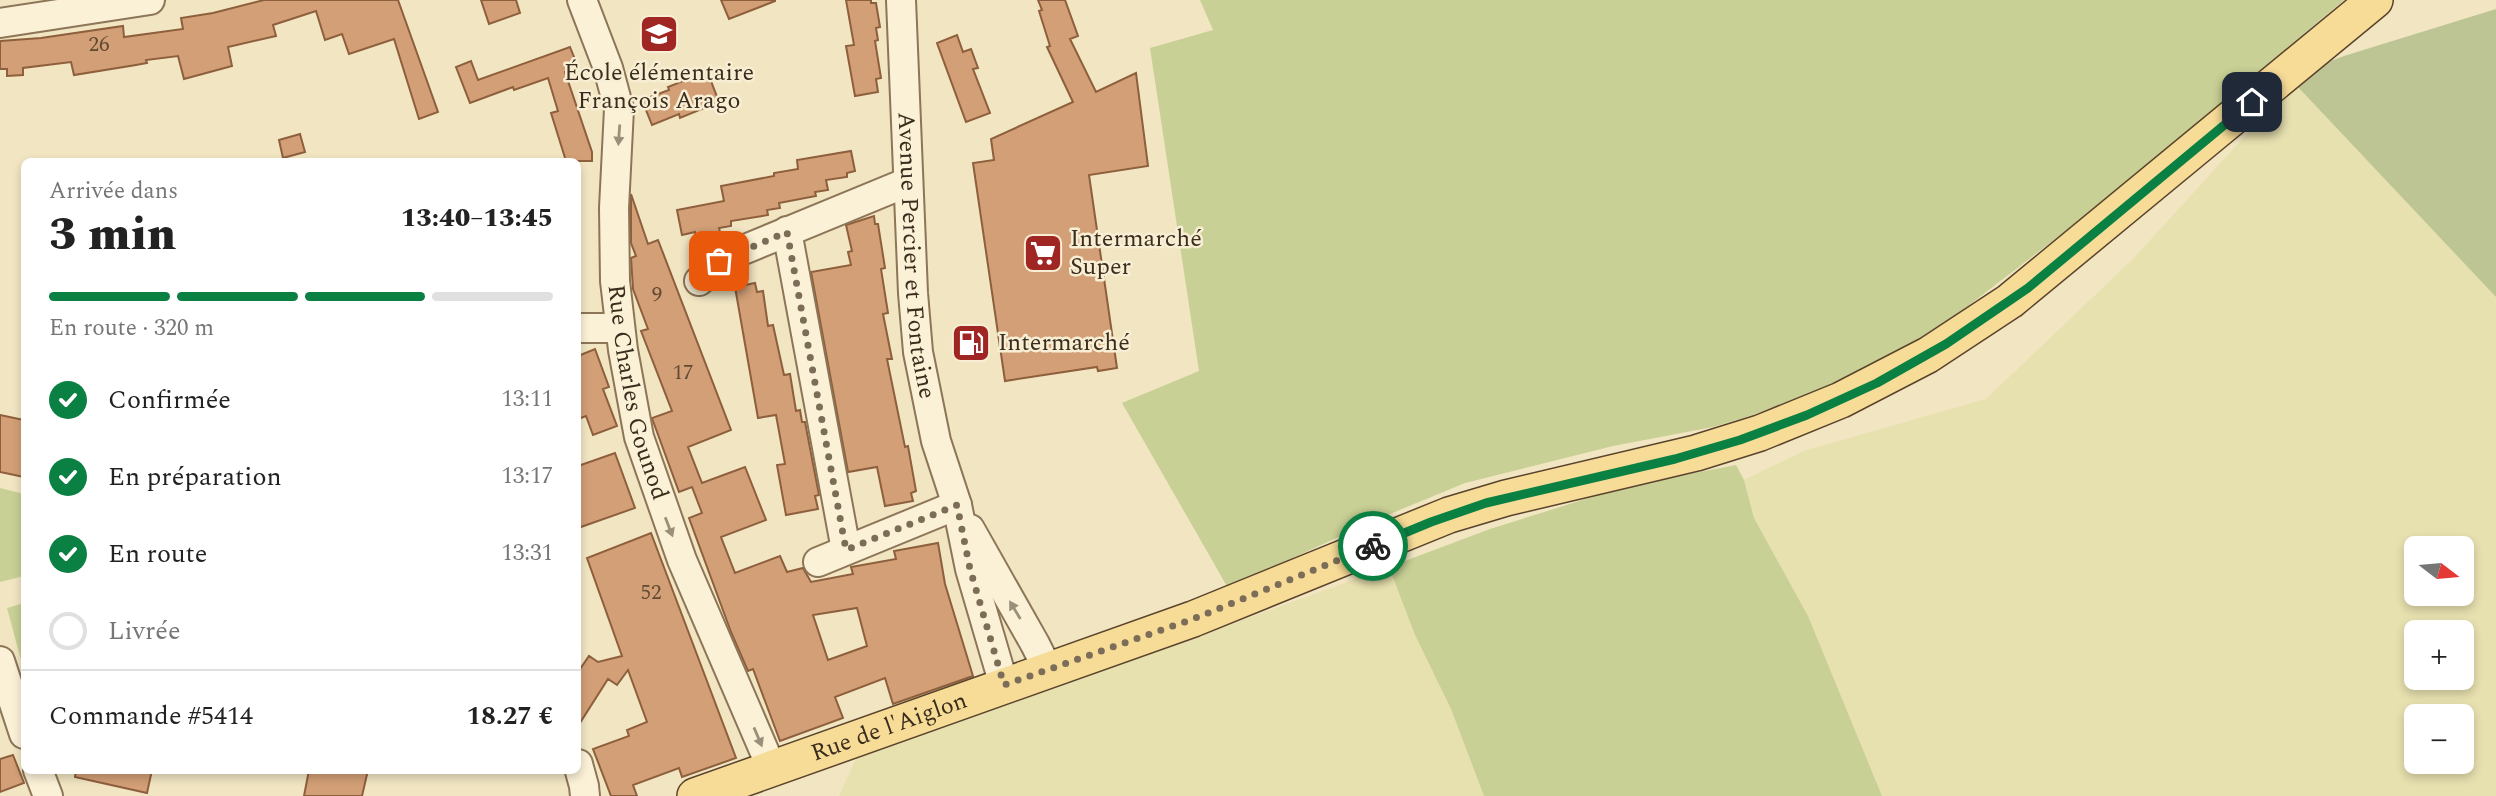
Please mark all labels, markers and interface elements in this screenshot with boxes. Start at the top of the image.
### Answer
school or university icon: École élémentaire François Arago [638,13,680,55]
house number: 26 [89,29,110,61]
place label: École élémentaire François Arago [564,55,754,119]
pin [2222,72,2282,132]
icon: home [2233,83,2271,121]
street label: Avenue Percier et Fontaine [888,111,945,402]
one-way arrow [613,125,624,147]
text: Arrivée dans [49,174,178,209]
text: 13:40–13:45 [401,198,553,238]
text: 3 min [49,200,176,270]
place label: Intermarché Super [1070,221,1202,285]
pin [689,231,749,291]
supermarket icon: Intermarché Super [1022,232,1064,274]
icon: bag [700,242,738,280]
house number: 9 [652,279,662,311]
street label: Rue Charles Gounod [598,283,678,505]
text: En route · 320 m [49,311,214,346]
fuel station icon: Intermarché [950,322,992,364]
place label: Intermarché [998,325,1130,361]
house number: 17 [673,357,694,389]
text: Confirmée [108,380,231,420]
icon: check [49,381,87,419]
text: 13:11 [501,382,553,417]
text: En préparation [108,457,282,497]
icon: check [49,458,87,496]
text: 13:17 [501,459,553,494]
courier [1338,511,1408,581]
one-way arrow [664,517,675,538]
icon: bike [1354,527,1392,565]
text: En route [108,534,207,574]
icon: check [49,535,87,573]
text: 13:31 [501,536,553,571]
north arrow [2404,536,2474,606]
map controls [2404,536,2474,774]
house number: 52 [641,577,662,609]
one-way arrow [1009,601,1022,620]
text: Livrée [108,611,181,651]
button: + [2404,620,2474,690]
street label: Rue de l'Aiglon [806,683,972,771]
text: Commande #5414 [49,696,253,736]
text: 18.27 € [467,696,553,736]
button: − [2404,704,2474,774]
one-way arrow [753,726,764,747]

